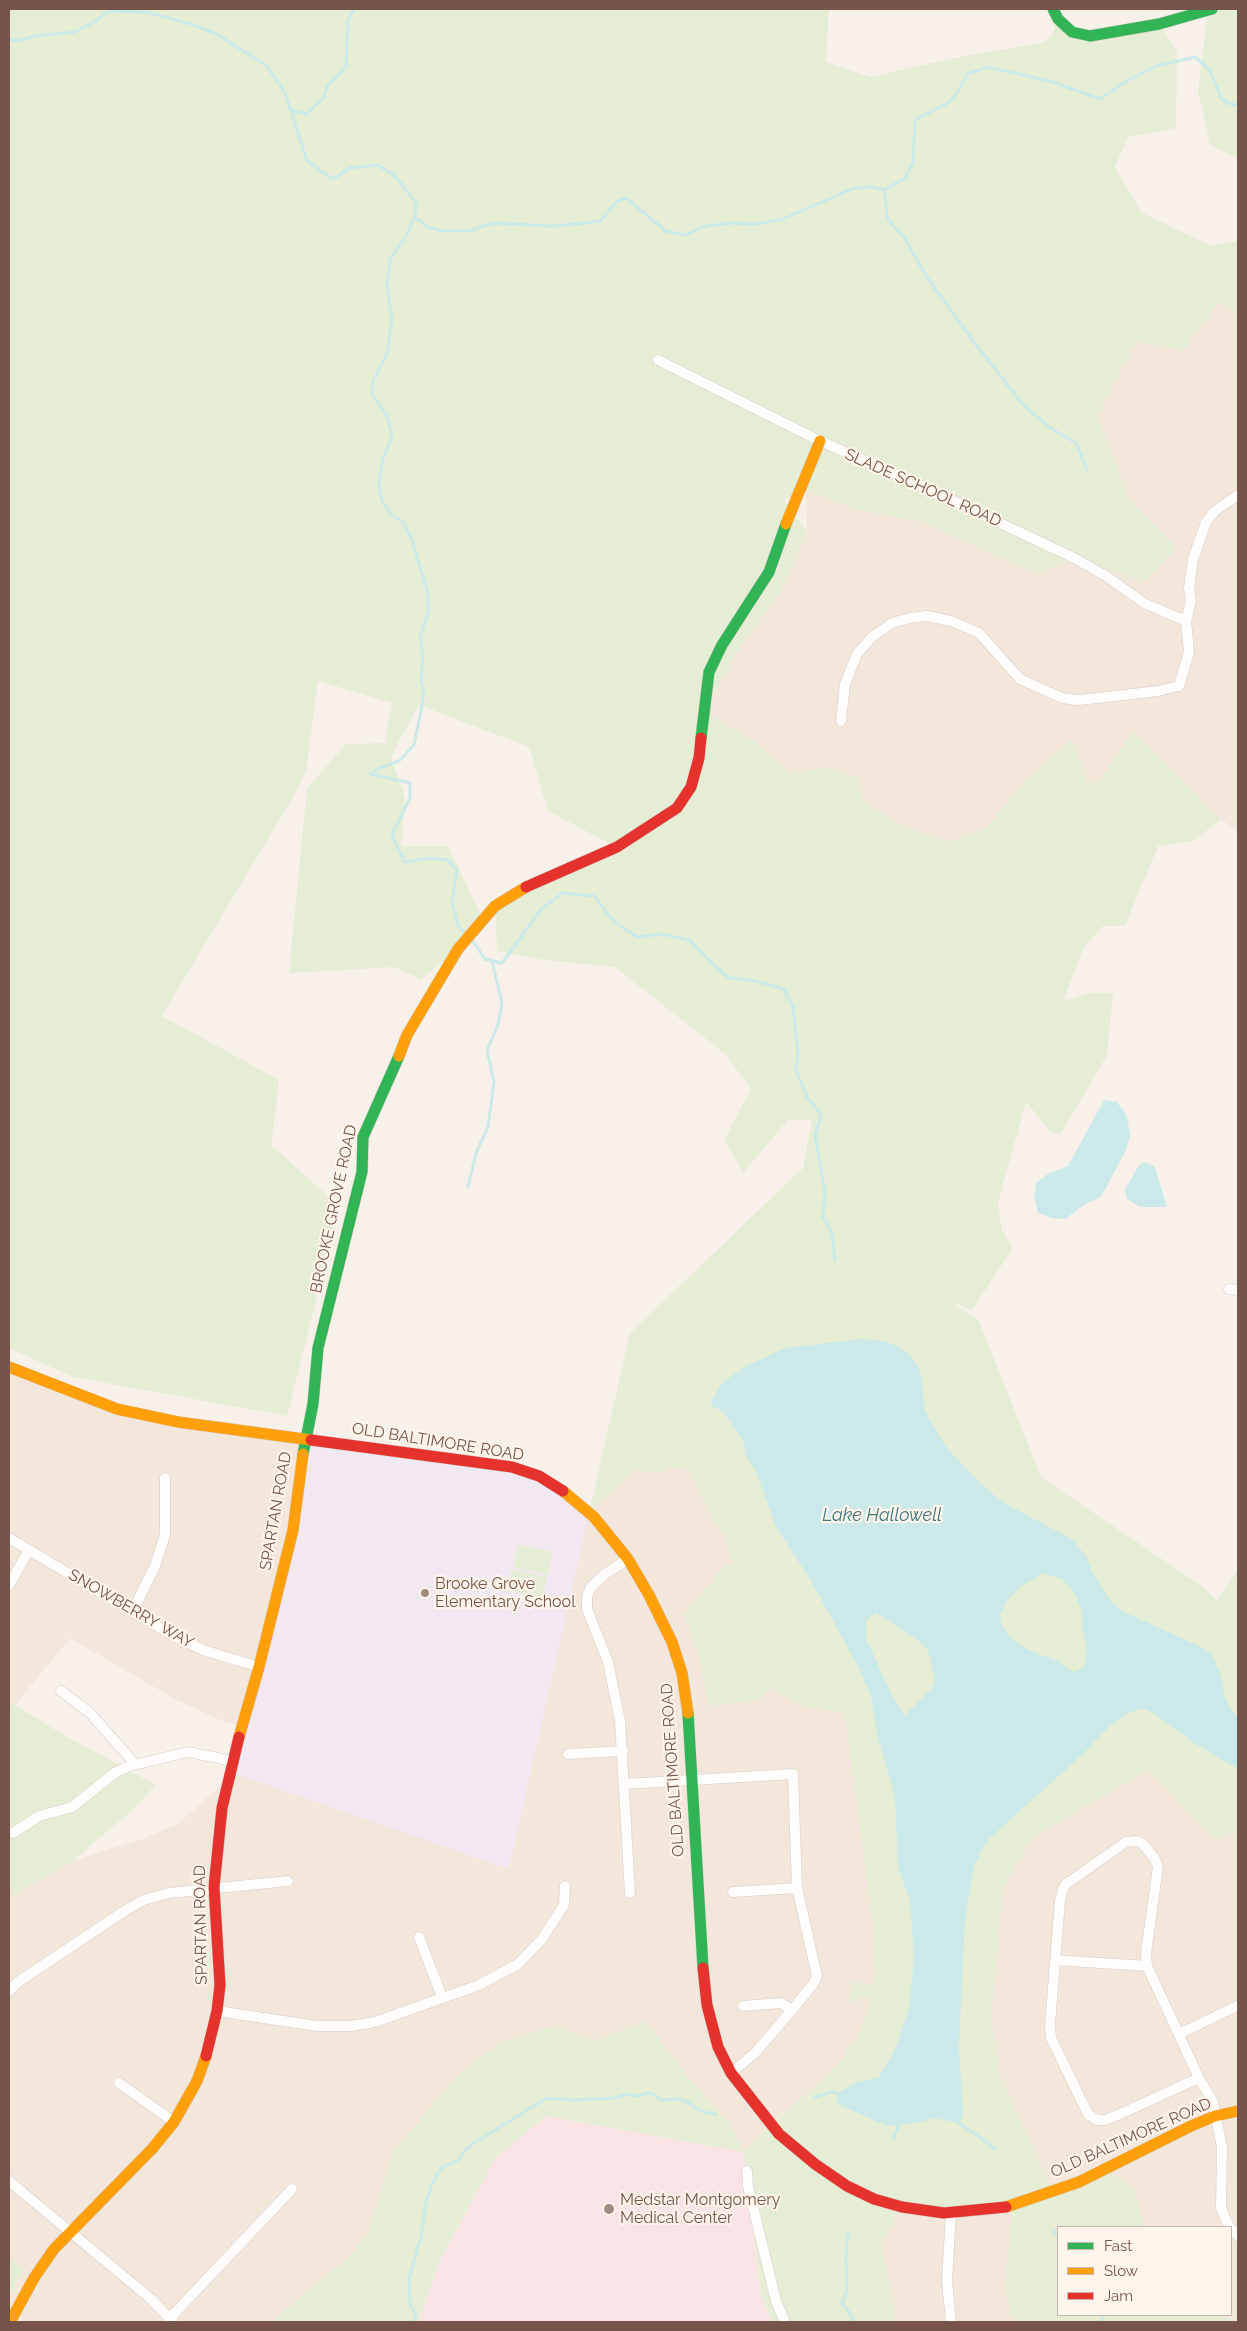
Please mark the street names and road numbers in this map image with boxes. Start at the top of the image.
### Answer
street label: SLADE SCHOOL ROAD [842,445,1004,531]
street label: BROOKE GROVE ROAD [307,1123,361,1295]
street label: OLD BALTIMORE ROAD [351,1419,525,1465]
street label: SPARTAN ROAD [256,1450,296,1572]
street label: SNOWBERRY WAY [65,1565,197,1653]
street label: OLD BALTIMORE ROAD [657,1683,689,1857]
street label: SPARTAN ROAD [190,1865,212,1985]
street label: OLD BALTIMORE ROAD [1048,2094,1214,2182]

